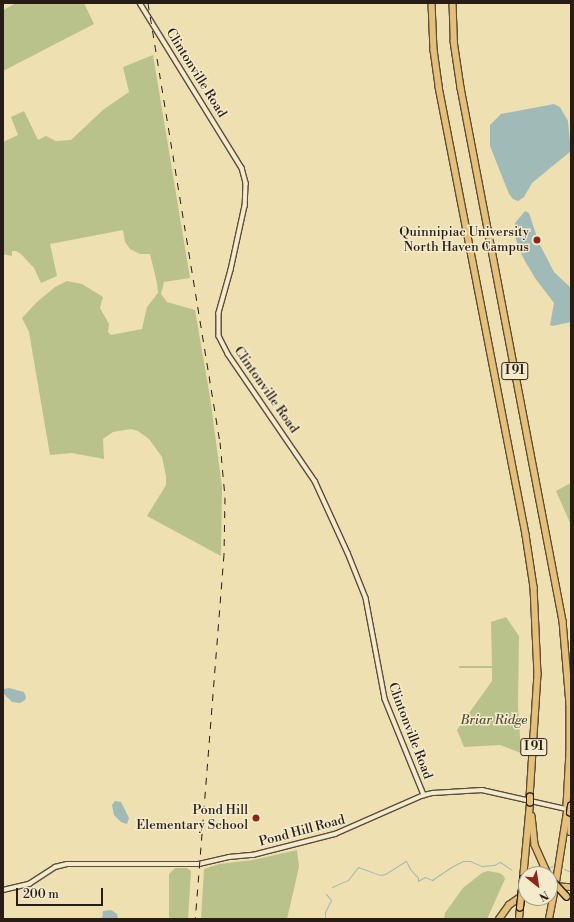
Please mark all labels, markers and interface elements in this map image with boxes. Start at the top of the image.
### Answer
street label: Clintonville Road [162,26,230,120]
place label: Quinnipiac University North Haven Campus [399,225,529,256]
marker: Quinnipiac University North Haven Campus [532,235,542,245]
street label: Clintonville Road [230,344,302,436]
road number: I 91 [501,361,529,381]
street label: Clintonville Road [384,681,436,781]
park label: Briar Ridge [461,712,527,728]
road number: I 91 [520,737,548,757]
place label: Pond Hill Elementary School [136,803,248,834]
street label: Pond Hill Road [257,812,347,850]
marker: Pond Hill Elementary School [251,813,261,823]
north arrow [518,866,558,906]
scale bar [18,880,105,906]
text: 200 m [23,887,59,902]
text: N [536,887,551,904]

